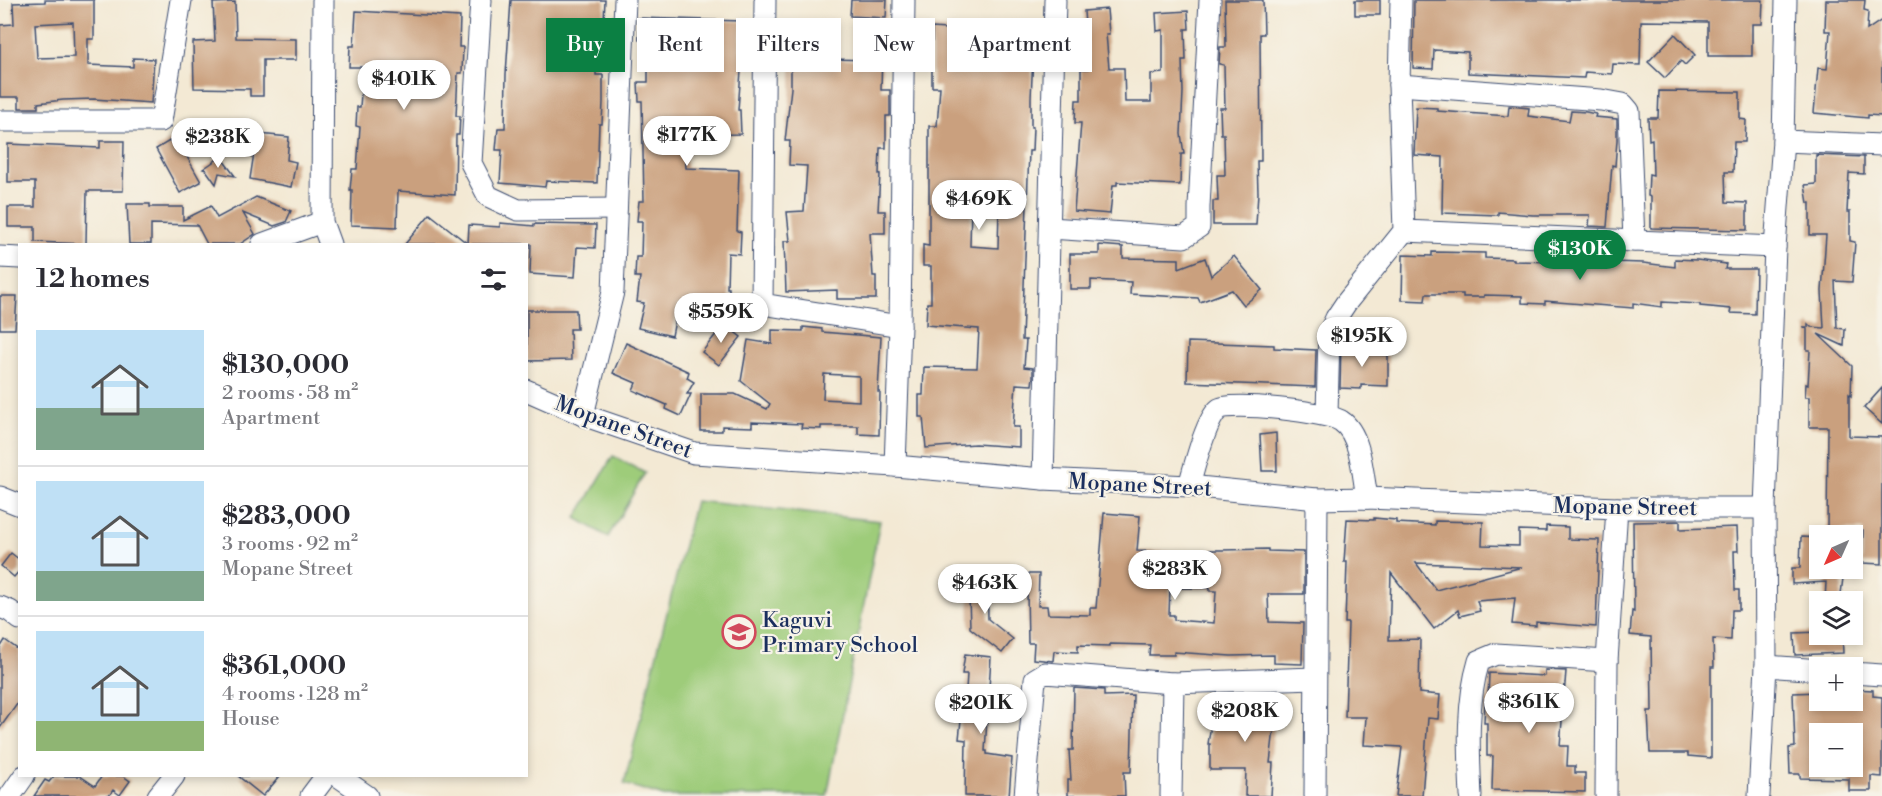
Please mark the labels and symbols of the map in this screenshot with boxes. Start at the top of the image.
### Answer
pin: $401K [362,60,446,111]
pin: $177K [645,116,729,167]
pin: $238K [176,118,260,169]
pin: $469K [937,180,1021,231]
pin: $130K [1538,230,1622,281]
pin: $559K [679,293,763,344]
pin: $195K [1320,317,1404,368]
street label: Mopane Street [551,390,696,465]
street label: Mopane Street [1067,468,1213,503]
street label: Mopane Street [1553,493,1697,522]
north arrow [1809,525,1863,579]
pin: $283K [1133,550,1217,601]
pin: $463K [943,564,1027,615]
place label: Kaguvi Primary School [762,607,919,659]
school or university icon: Kaguvi Primary School [721,614,757,650]
pin: $361K [1487,683,1571,734]
pin: $201K [939,684,1023,735]
pin: $208K [1203,692,1287,743]

